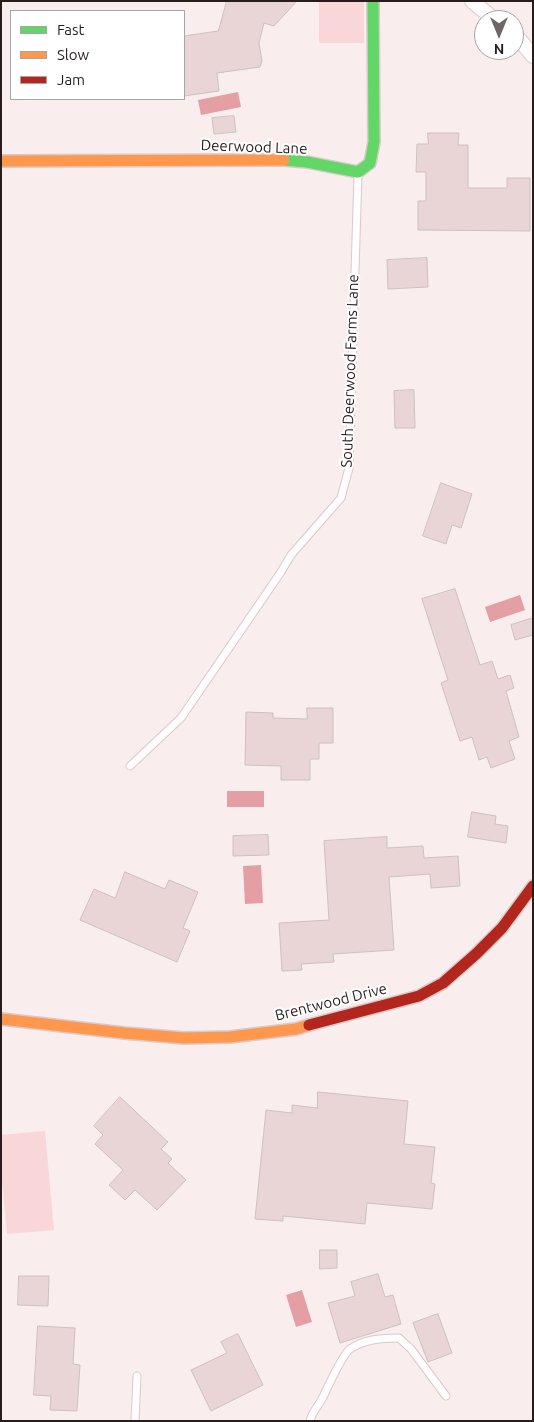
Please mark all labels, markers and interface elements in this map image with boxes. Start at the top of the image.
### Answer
legend [10,10,185,100]
north arrow [474,10,524,60]
text: Fast [57,21,84,38]
text: N [494,41,504,57]
text: Slow [57,46,89,63]
text: Jam [57,71,85,88]
street label: Deerwood Lane [200,136,308,158]
street label: South Deerwood Farms Lane [338,274,362,468]
street label: Brentwood Drive [273,979,389,1025]

